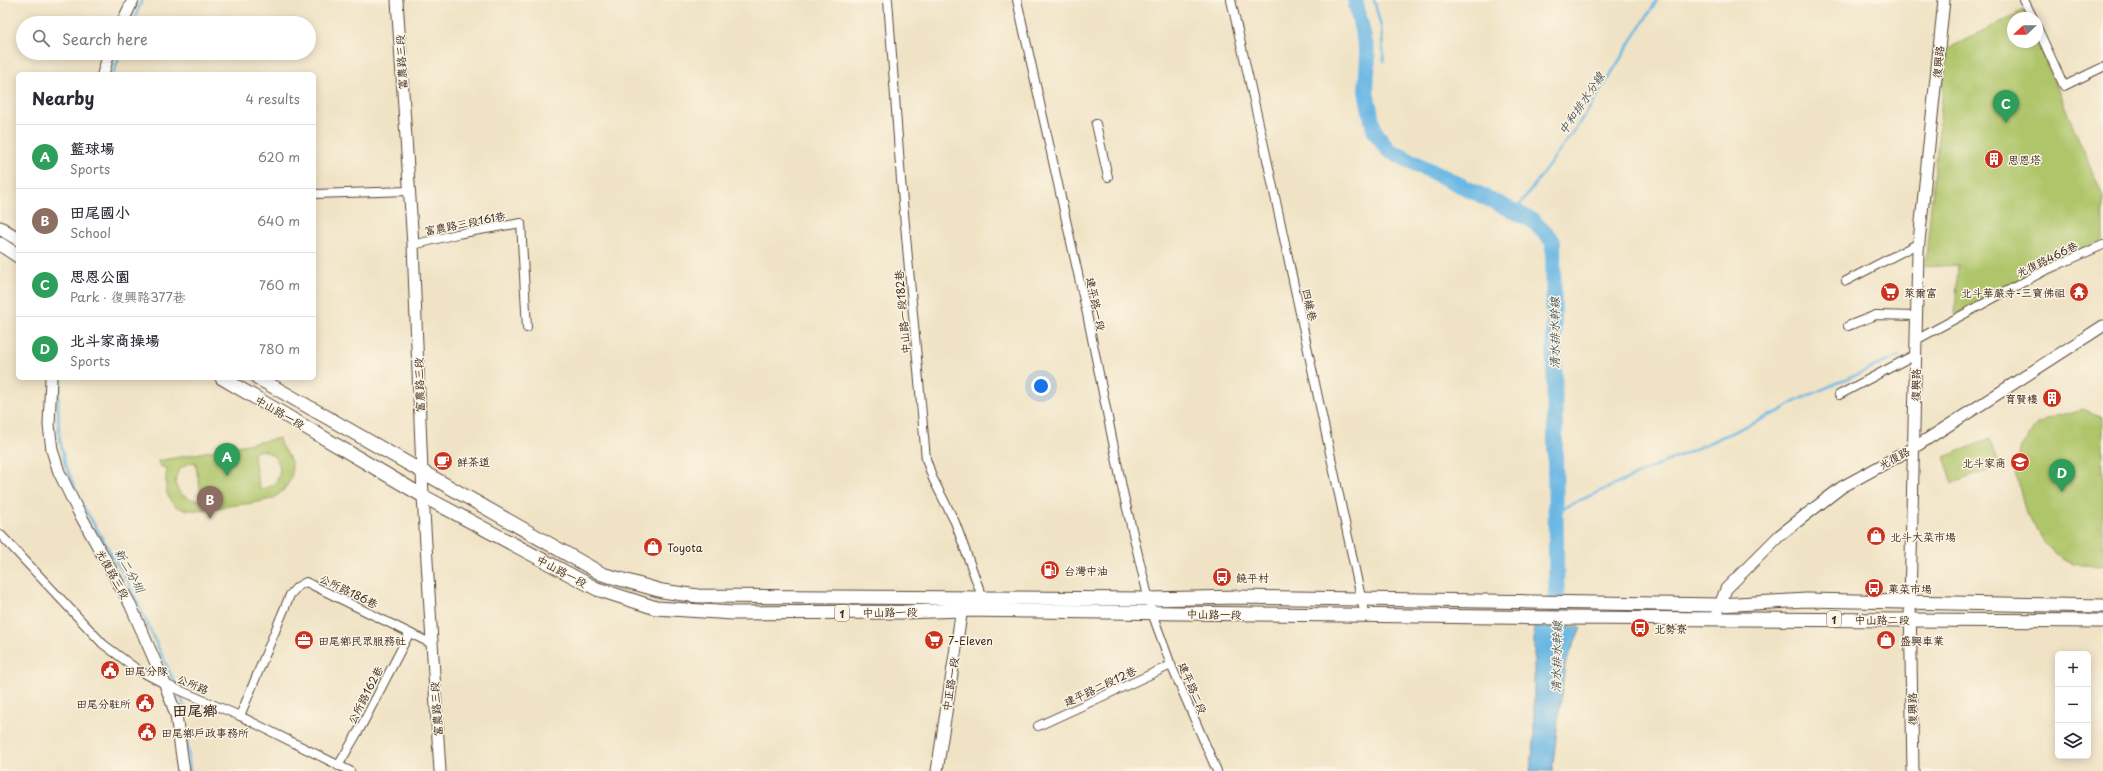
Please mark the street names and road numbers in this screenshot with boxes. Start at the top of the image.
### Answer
street label: 富農路三段 [391,34,411,90]
street label: 復興路 [1928,45,1948,79]
street label: 富農路三段161巷 [423,207,507,239]
street label: 光復路466巷 [2013,237,2081,281]
street label: 中山路一段182巷 [890,269,914,355]
street label: 建平路一段 [1082,275,1110,333]
street label: 四維巷 [1298,287,1322,323]
street label: 富農路三段 [410,357,428,413]
street label: 復興路 [1907,369,1924,402]
street label: 中山路一段 [252,391,308,433]
street label: 光復路 [1875,443,1913,473]
street label: 光復路三段 [92,546,134,602]
street label: 中山路一段 [534,551,590,591]
street label: 公所路186巷 [317,570,381,612]
street label: 中山路一段 [862,603,918,621]
road number: 1 [835,605,849,621]
street label: 中山路一段 [1186,605,1242,623]
road number: 1 [1827,611,1841,627]
street label: 中山路二段 [1855,611,1910,628]
street label: 中正路一段 [937,656,963,712]
street label: 建平路二段 [1174,659,1212,717]
street label: 建平路二段12巷 [1061,662,1139,710]
street label: 公所路162巷 [343,663,387,727]
street label: 公所路 [174,670,212,698]
street label: 富農路三段 [426,681,446,737]
street label: 復興路 [1903,692,1921,726]

